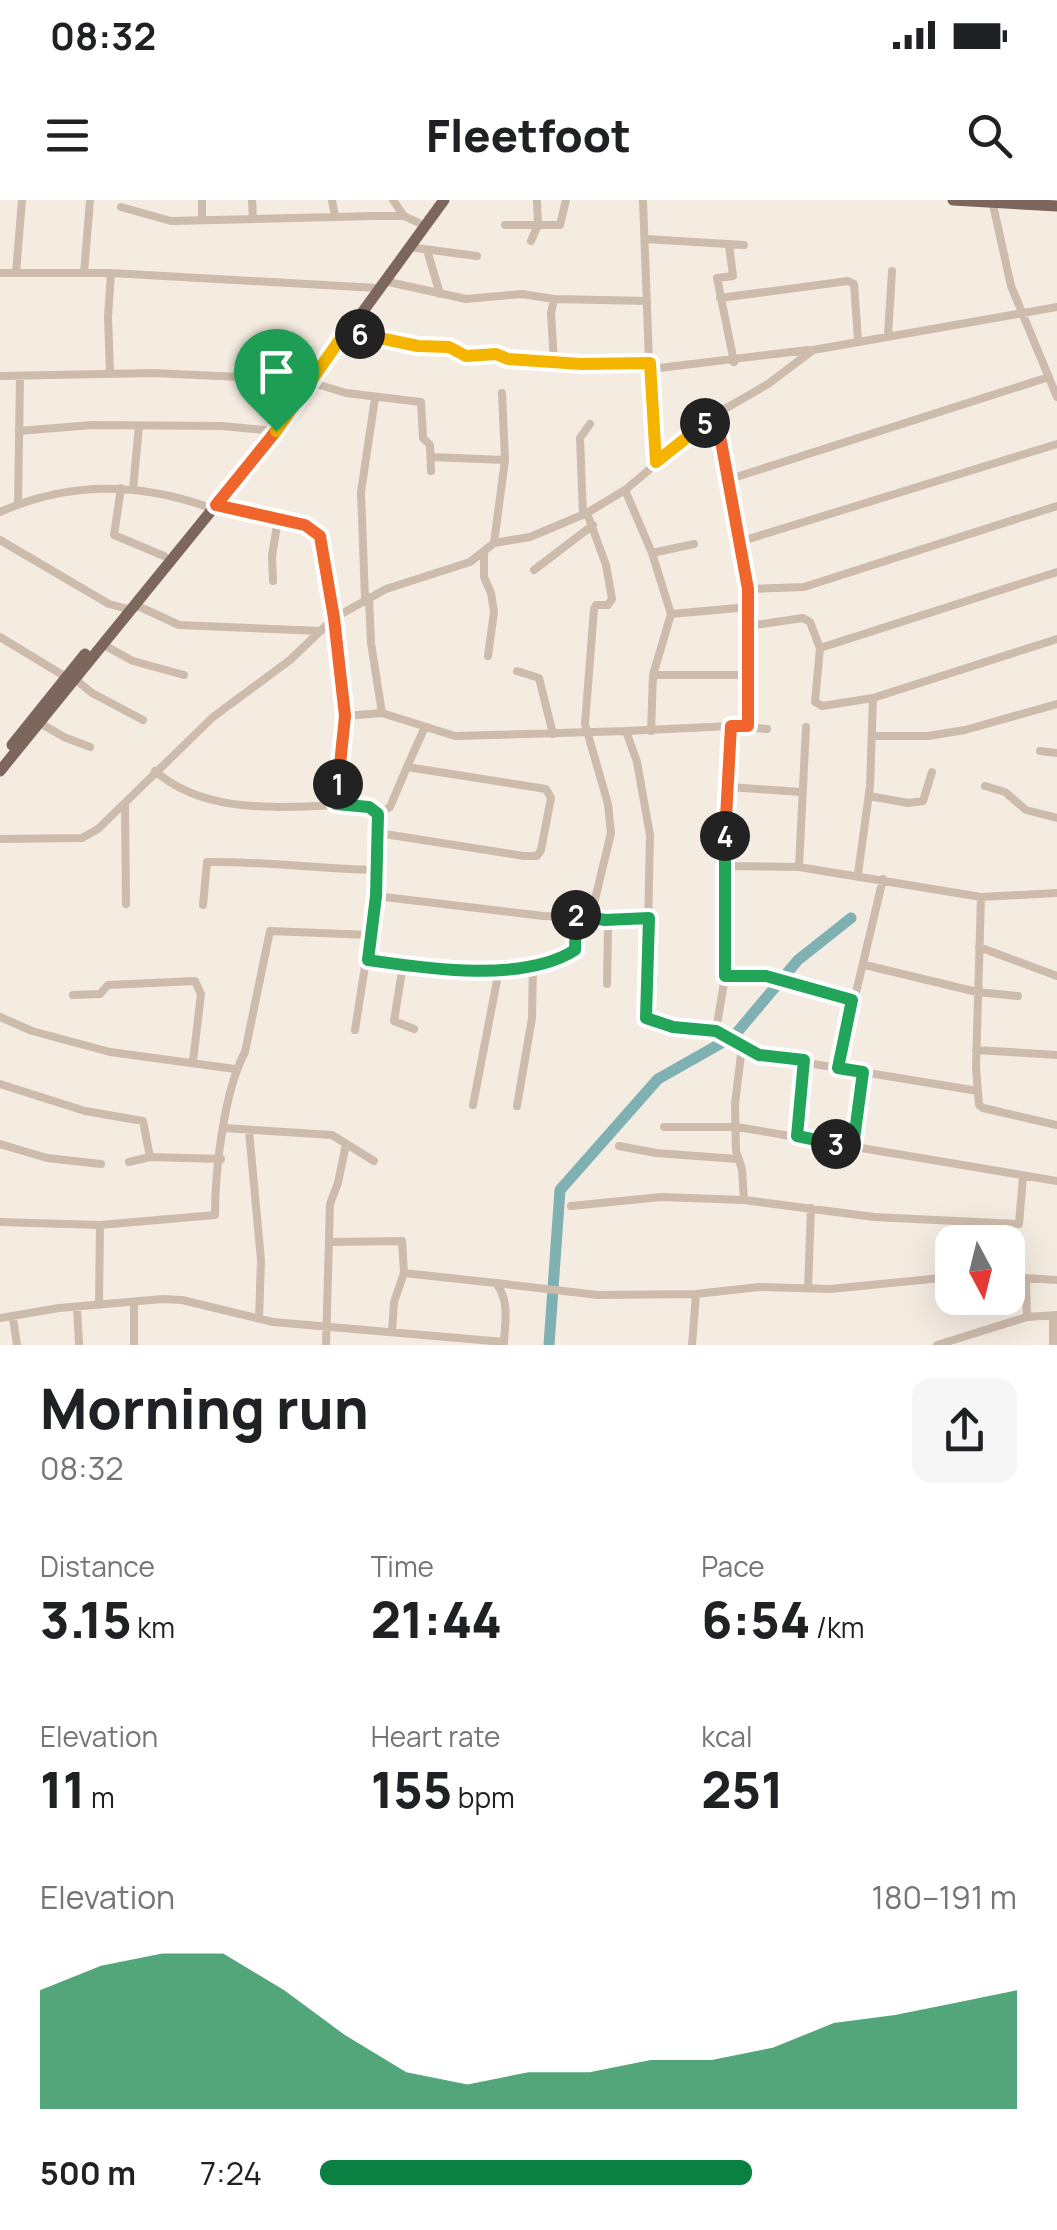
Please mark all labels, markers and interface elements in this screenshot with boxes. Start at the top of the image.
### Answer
text: 08:32 [50,9,156,61]
text: Fleetfoot [426,104,631,166]
icon: menu [40,108,95,163]
icon: search [962,108,1017,163]
pin: 6 [335,309,385,359]
text: 6 [351,315,369,353]
pin [234,329,319,432]
icon: arrive [249,344,304,399]
pin: 5 [680,398,730,448]
text: 5 [697,404,713,442]
pin: 1 [313,759,363,809]
text: 1 [332,765,344,803]
pin: 4 [700,811,750,861]
text: 4 [716,817,734,855]
pin: 2 [551,890,601,940]
text: 2 [568,896,584,934]
pin: 3 [811,1119,861,1169]
text: 3 [828,1125,844,1163]
north arrow [935,1225,1025,1315]
map controls [935,1225,1025,1315]
text: Morning run [40,1370,369,1446]
button: share [912,1378,1017,1483]
text: 08:32 [40,1446,124,1490]
text: Distance [40,1547,155,1585]
text: Time [371,1547,434,1585]
text: Pace [701,1547,765,1585]
text: 3.15 [40,1585,132,1653]
text: 21:44 [371,1585,502,1653]
text: 6:54 [701,1585,810,1653]
text: km [132,1608,175,1646]
text: /km [810,1608,865,1646]
text: Elevation [40,1717,158,1755]
text: Heart rate [371,1717,500,1755]
text: kcal [701,1717,752,1755]
text: 11 [40,1755,85,1823]
text: 155 [371,1755,452,1823]
text: 251 [701,1755,784,1823]
text: m [85,1778,115,1816]
text: bpm [452,1778,515,1816]
text: Elevation [40,1875,175,1919]
text: 180–191 m [871,1875,1017,1919]
text: 500 m [40,2151,136,2195]
text: 7:24 [200,2151,262,2195]

